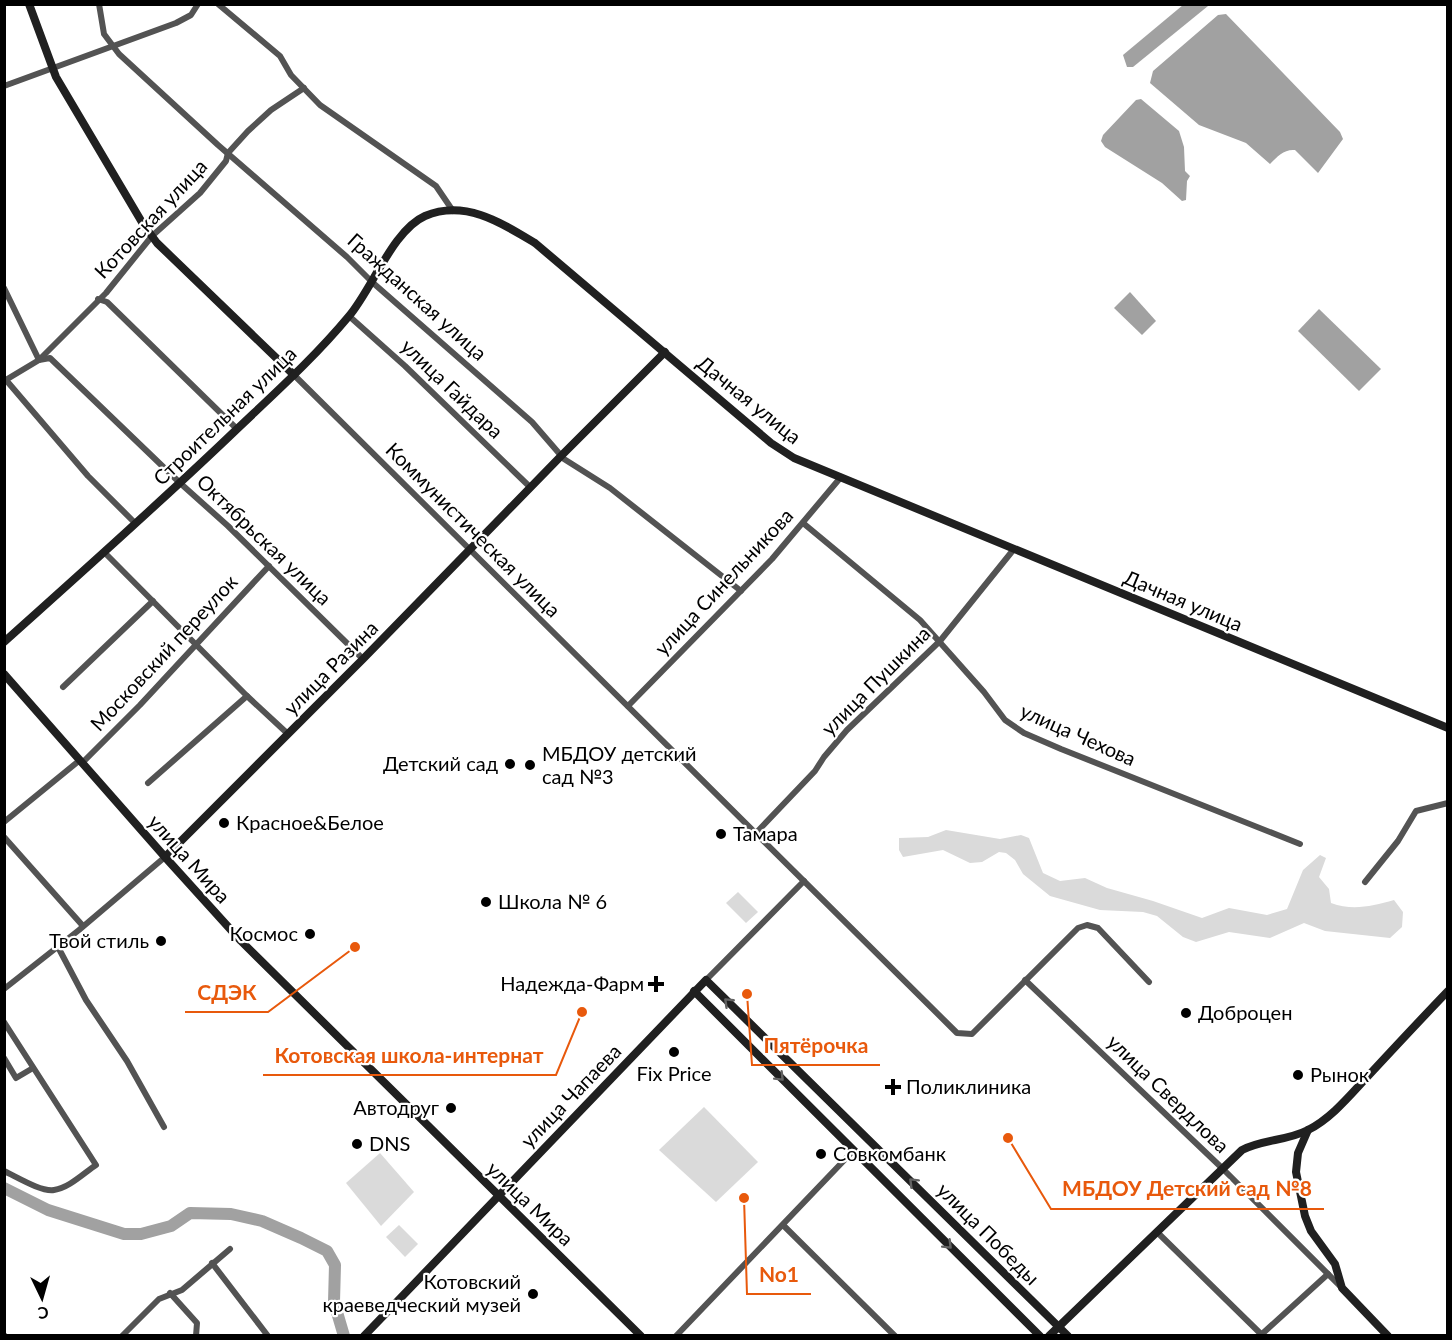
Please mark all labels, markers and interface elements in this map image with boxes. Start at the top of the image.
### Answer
street label: Котовская улица [89,154,212,283]
street label: Гражданская улица [343,228,492,365]
street label: улица Гайдара [397,334,509,443]
street label: Строительная улица [148,341,301,490]
street label: Дачная улица [693,350,806,448]
street label: Коммунистическая улица [382,437,566,621]
street label: Октябрьская улица [192,469,337,610]
street label: улица Синельникова [649,503,797,660]
street label: Дачная улица [1120,564,1246,636]
street label: Московский переулок [85,569,242,735]
street label: улица Разина [278,615,382,719]
street label: улица Пушкина [816,621,935,740]
street label: улица Чехова [1017,698,1140,770]
place label: МБДОУ детский сад №3 [542,741,697,788]
place label: Детский сад [383,751,498,775]
marker: Детский сад [503,757,517,771]
marker: МБДОУ детский сад №3 [523,758,537,772]
street label: улица Мира [144,809,236,908]
place label: Красное&Белое [236,810,384,834]
marker: Красное&Белое [217,816,231,830]
place label: Тамара [733,821,798,845]
marker: Тамара [714,827,728,841]
place label: Школа № 6 [498,889,607,913]
marker: Школа № 6 [479,895,493,909]
place label: Космос [229,921,298,945]
marker: Космос [303,927,317,941]
place label: Твой стиль [49,928,149,952]
marker: Твой стиль [154,934,168,948]
place label: Надежда-Фарм [500,971,644,995]
callout: СДЭК [185,973,268,1012]
marker: Надежда-Фарм [649,977,663,991]
text: СДЭК [197,979,257,1004]
one-way arrow [725,998,736,1009]
place label: Доброцен [1198,1000,1292,1024]
marker: Доброцен [1179,1006,1193,1020]
callout: Пятёрочка [752,1026,880,1065]
street label: улица Свердлова [1103,1029,1234,1157]
text: Пятёрочка [764,1032,868,1057]
callout: Котовская школа-интернат [263,1036,556,1075]
street label: улица Чапаева [515,1039,626,1152]
text: Котовская школа-интернат [275,1042,544,1067]
marker: Fix Price [667,1045,681,1059]
place label: Fix Price [637,1061,711,1085]
place label: Рынок [1310,1062,1370,1086]
marker: Рынок [1291,1068,1305,1082]
one-way arrow [772,1070,783,1081]
place label: Поликлиника [906,1074,1031,1098]
marker: Поликлиника [884,1078,902,1096]
place label: Автодруг [353,1095,439,1119]
marker: Автодруг [444,1101,458,1115]
place label: DNS [369,1131,410,1155]
marker: DNS [350,1137,364,1151]
place label: Совкомбанк [833,1141,947,1165]
marker: Совкомбанк [814,1147,828,1161]
street label: улица Мира [482,1156,579,1250]
callout: МБДОУ Детский сад №8 [1051,1170,1324,1209]
text: МБДОУ Детский сад №8 [1062,1175,1312,1200]
street label: улица Победы [933,1177,1045,1289]
one-way arrow [909,1179,920,1190]
one-way arrow [940,1237,951,1248]
callout: No1 [747,1255,811,1294]
text: No1 [759,1261,799,1286]
north arrow [12,1268,72,1328]
place label: Котовский краеведческий музей [322,1269,521,1316]
marker: Котовский краеведческий музей [526,1287,540,1301]
text: С [37,1304,49,1323]

